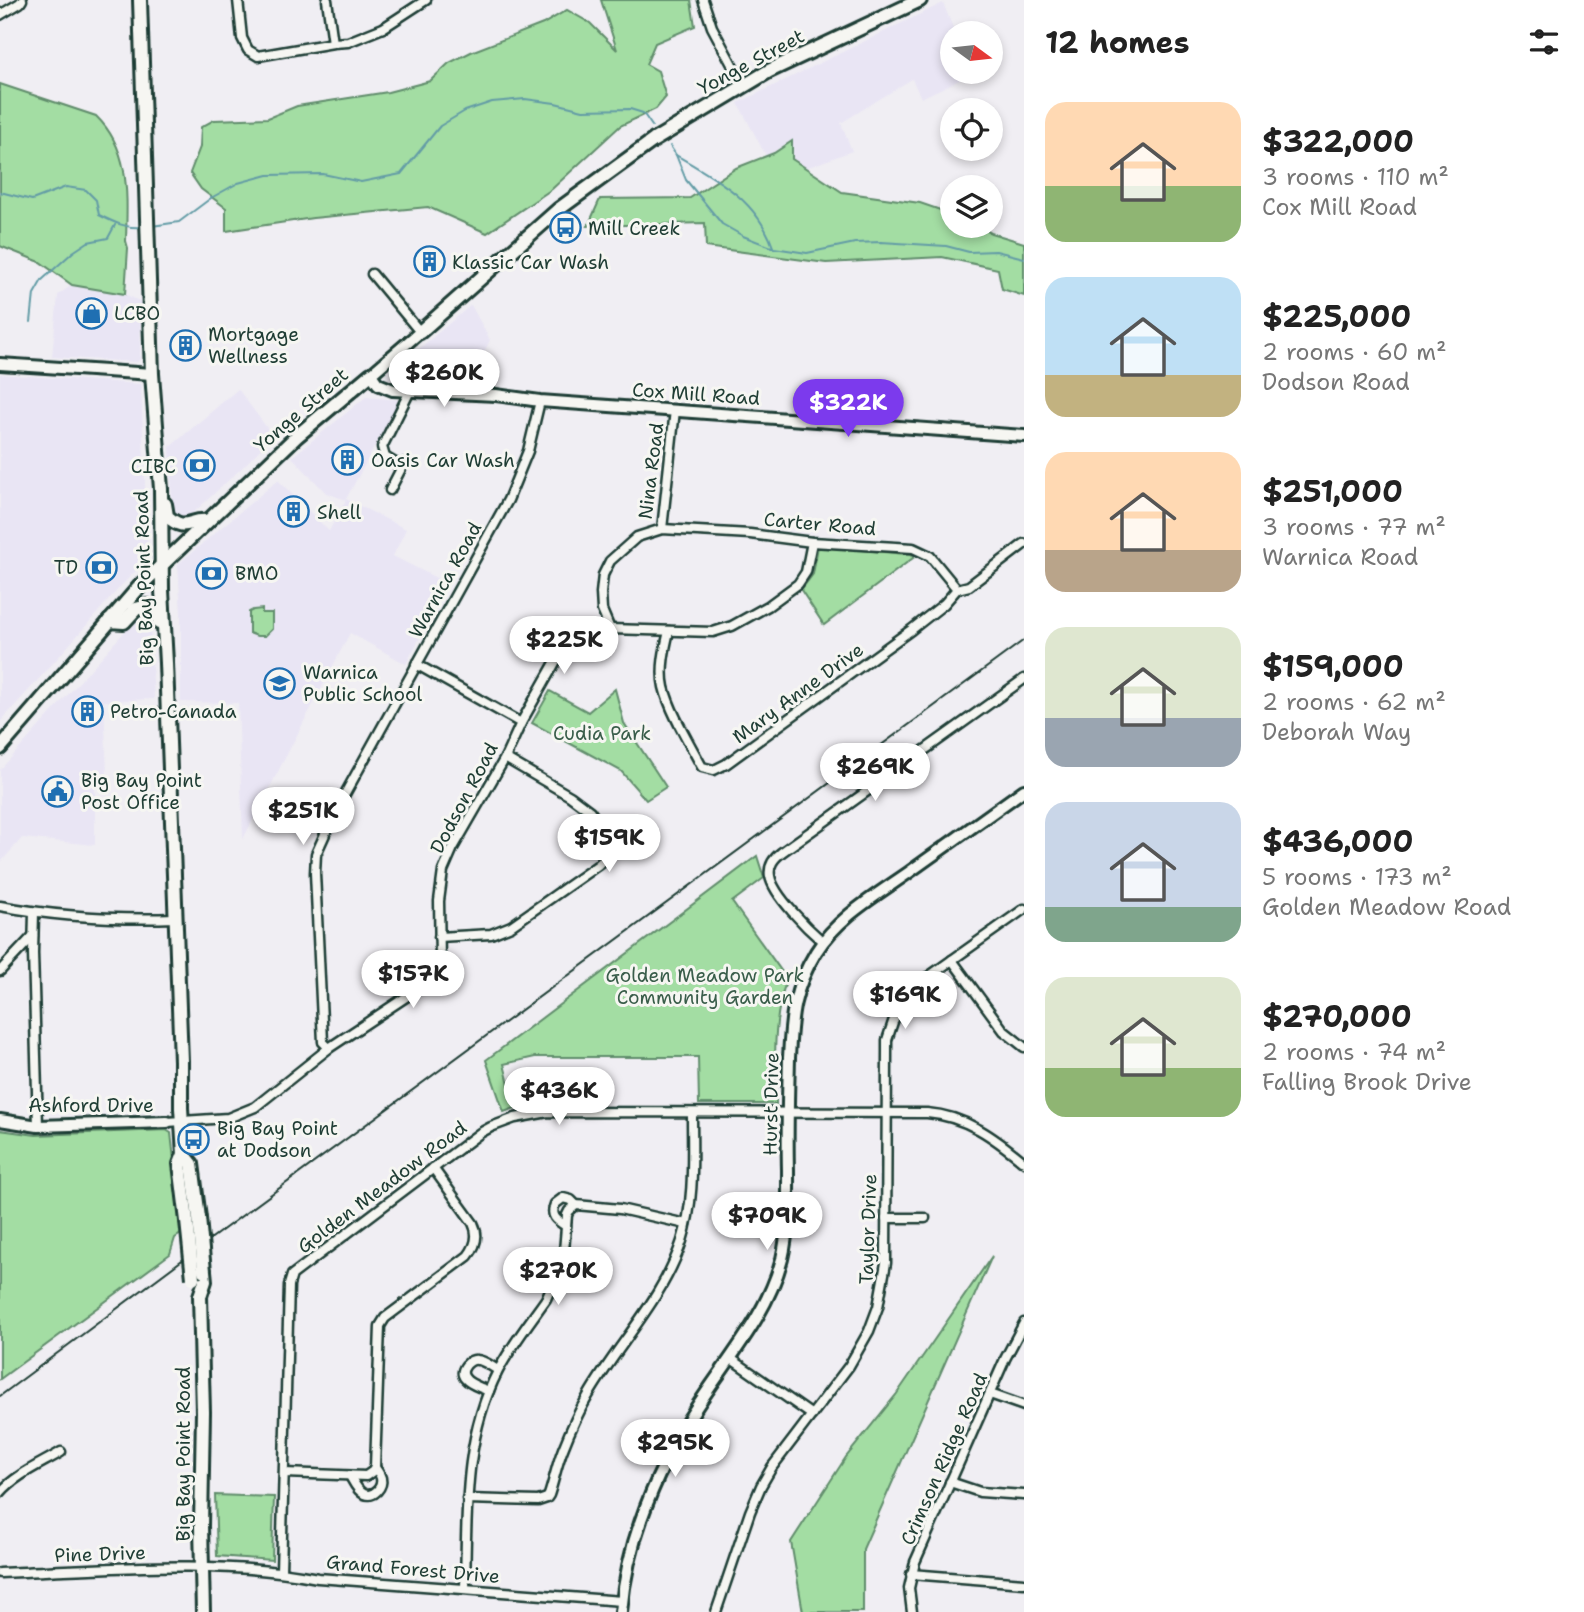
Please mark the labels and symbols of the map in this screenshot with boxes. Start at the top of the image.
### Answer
north arrow [940,21,1003,84]
street label: Yonge Street [693,23,809,101]
bus stop icon: Mill Creek [548,211,582,245]
place label: Mill Creek [588,216,680,241]
building icon: Klassic Car Wash [412,245,446,279]
place label: Klassic Car Wash [452,250,609,275]
shop icon: LCBO [74,296,108,330]
place label: LCBO [114,301,160,326]
place label: Mortgage Wellness [208,322,299,369]
building icon: Mortgage Wellness [168,328,202,362]
pin: $260K [395,350,493,409]
street label: Yonge Street [249,362,353,458]
street label: Cox Mill Road [631,377,761,411]
pin: $322K [799,380,897,439]
street label: Nina Road [633,421,669,521]
building icon: Oasis Car Wash [331,443,365,477]
place label: Oasis Car Wash [371,448,515,473]
bank icon: CIBC [182,449,216,483]
place label: CIBC [131,454,176,479]
street label: Big Bay Point Road [128,490,160,666]
building icon: Shell [277,495,311,529]
place label: Shell [317,500,361,525]
street label: Carter Road [763,507,877,541]
street label: Warnica Road [403,517,487,643]
bank icon: TD [84,550,118,584]
place label: TD [54,555,78,580]
bank icon: BMO [195,556,229,590]
place label: BMO [235,561,278,586]
pin: $225K [515,616,613,676]
street label: Mary Anne Drive [727,637,869,749]
place label: Warnica Public School [303,660,423,707]
school or university icon: Warnica Public School [263,666,297,700]
building icon: Petro-Canada [70,694,104,728]
place label: Petro-Canada [110,699,237,724]
park label: Cudia Park [553,721,651,746]
street label: Dodson Road [424,738,504,858]
pin: $269K [826,744,924,803]
place label: Big Bay Point Post Office [81,768,202,815]
public building icon: Big Bay Point Post Office [41,774,75,808]
pin: $251K [254,788,352,847]
pin: $159K [560,814,658,874]
pin: $157K [364,950,462,1010]
park label: Golden Meadow Park Community Garden [605,963,805,1010]
pin: $169K [856,972,954,1031]
street label: Hurst Drive [758,1052,784,1156]
pin: $436K [510,1068,608,1127]
street label: Ashford Drive [28,1093,154,1118]
street label: Golden Meadow Road [292,1115,472,1259]
place label: Big Bay Point at Dodson [217,1116,338,1163]
bus stop icon: Big Bay Point at Dodson [177,1122,211,1156]
street label: Taylor Drive [854,1173,882,1285]
pin: $709K [718,1192,816,1252]
pin: $270K [509,1248,607,1307]
street label: Big Bay Point Road [171,1366,196,1542]
street label: Crimson Ridge Road [895,1369,993,1549]
pin: $295K [626,1420,724,1479]
street label: Pine Drive [54,1540,146,1568]
street label: Grand Forest Drive [325,1549,501,1589]

